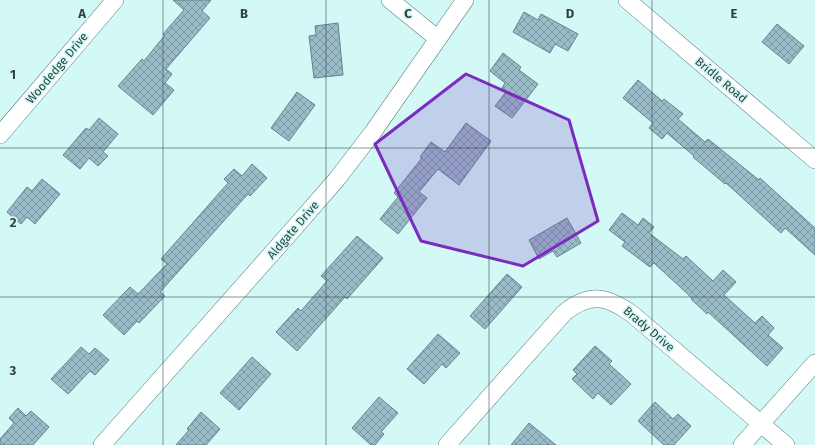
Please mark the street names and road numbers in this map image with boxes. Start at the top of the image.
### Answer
street label: Woodedge Drive [23,30,91,106]
street label: Bridle Road [692,54,750,106]
street label: Aldgate Drive [264,198,322,262]
street label: Brady Drive [621,304,677,354]

